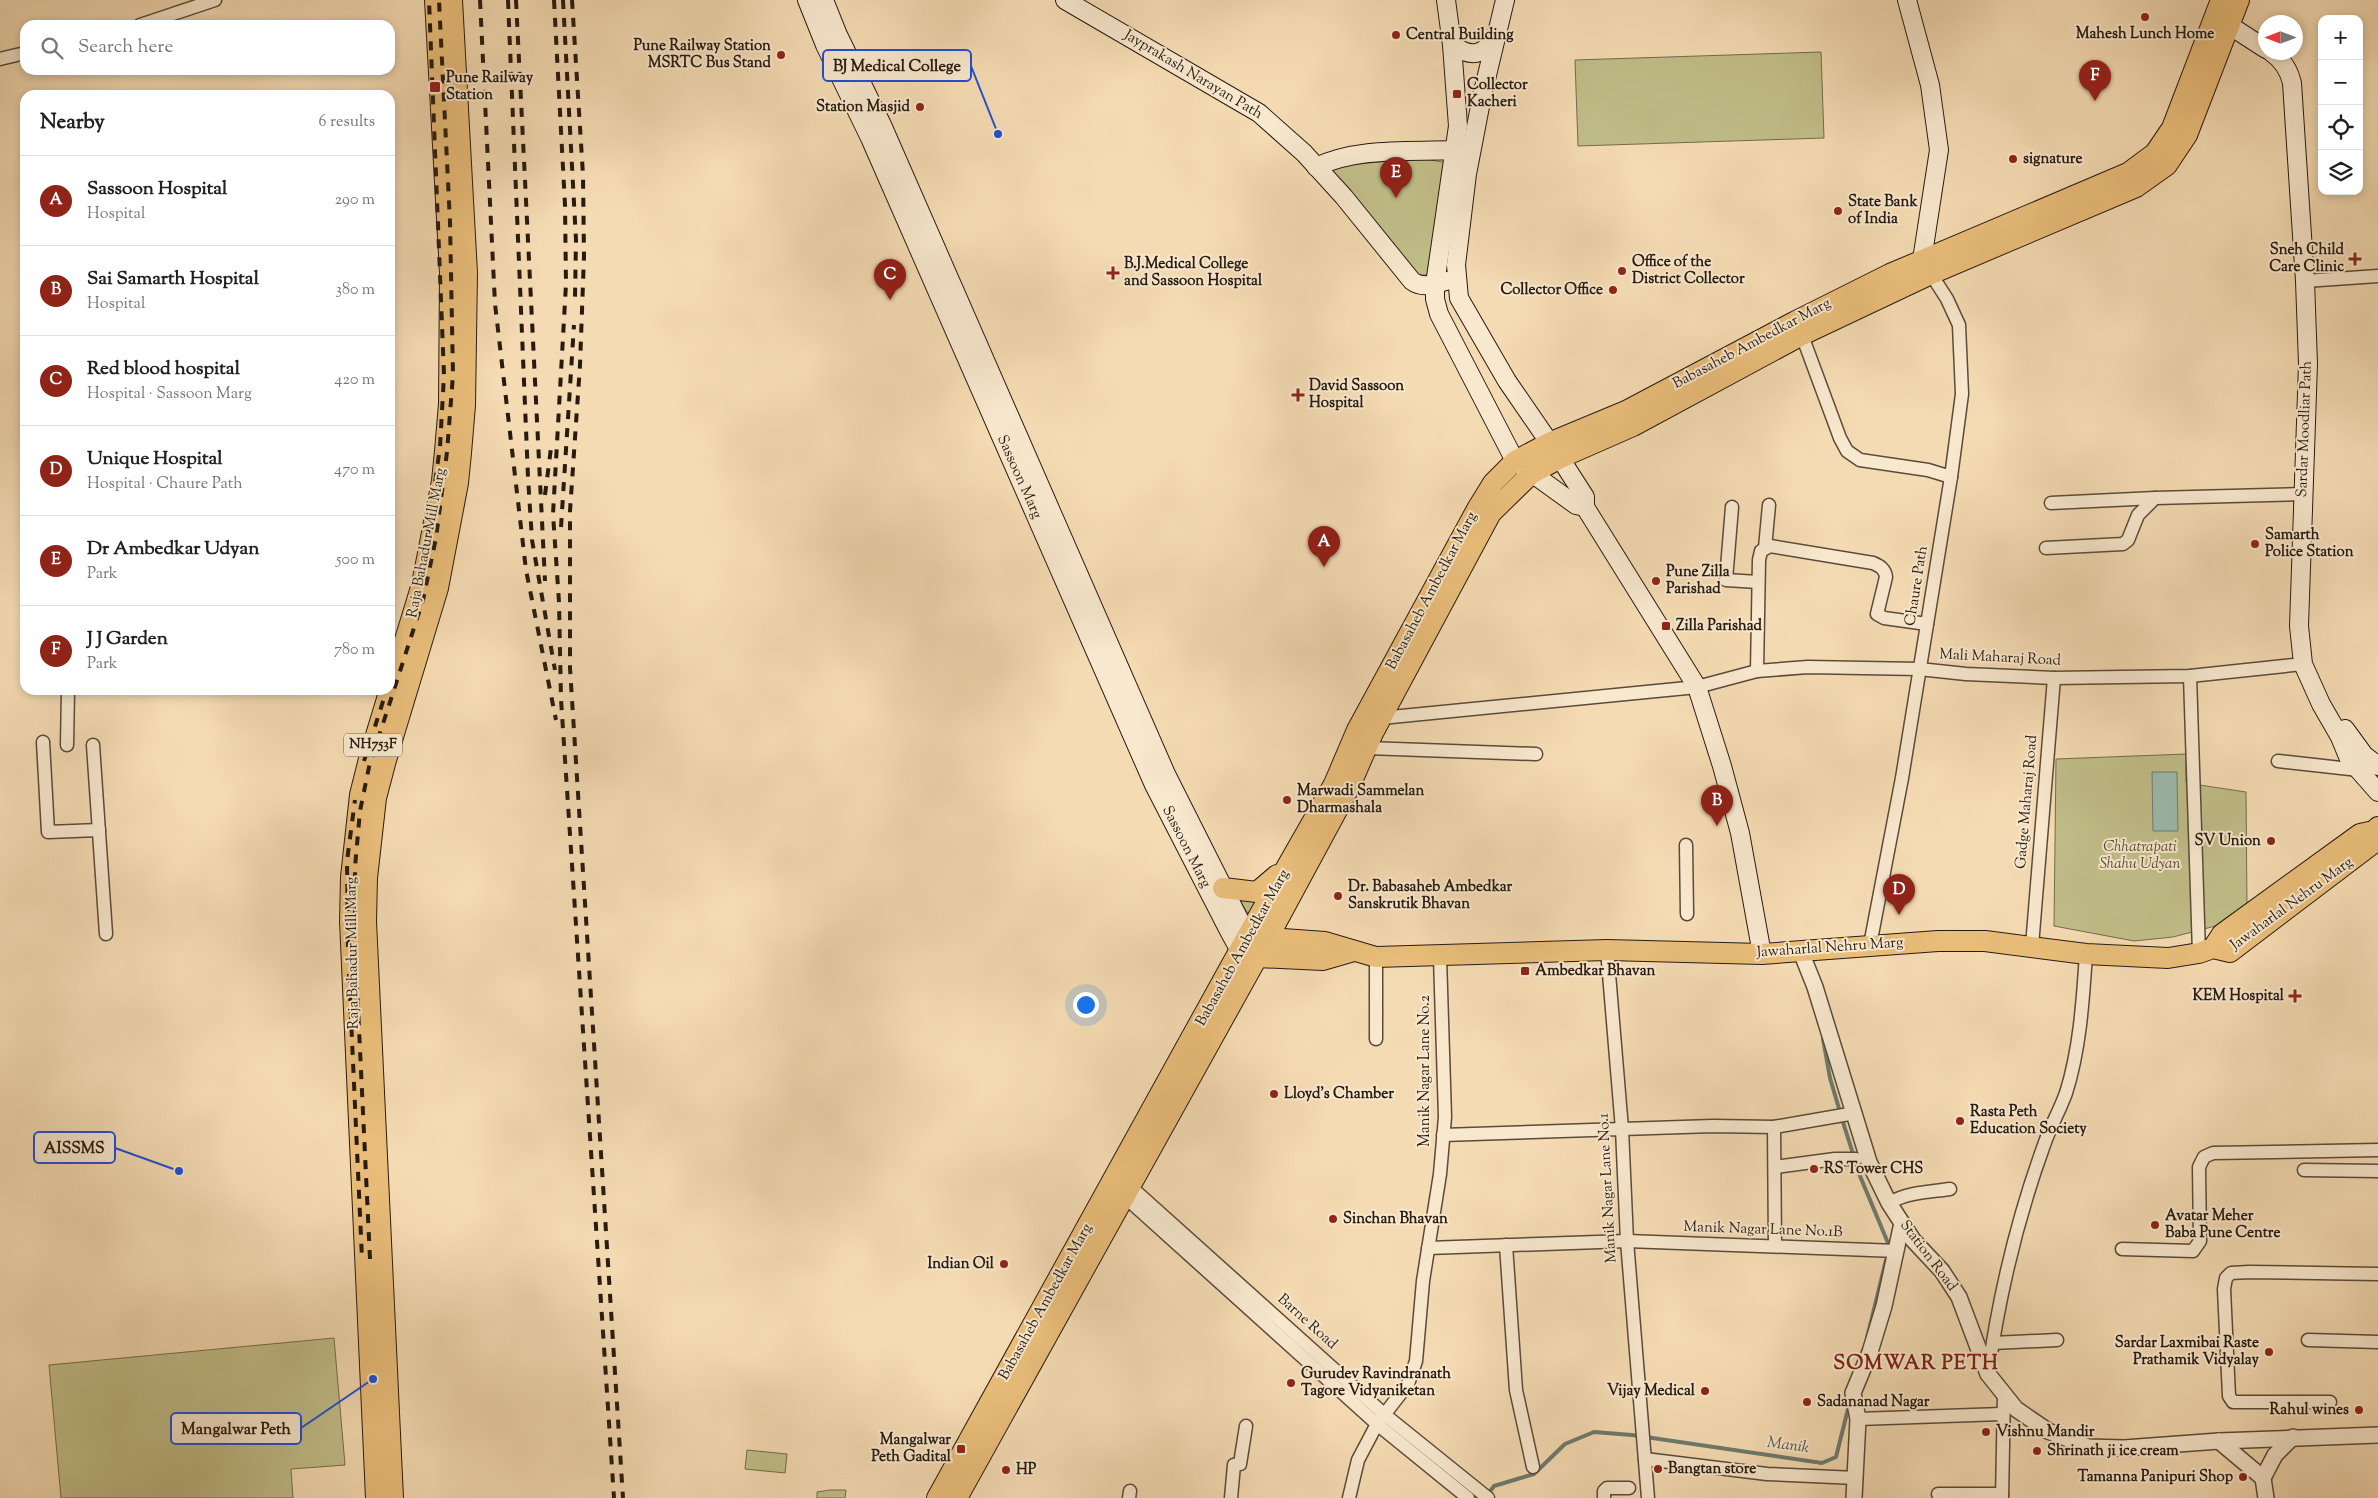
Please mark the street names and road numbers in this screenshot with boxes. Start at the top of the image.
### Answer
street label: Jayprakash Narayan Path [1119,25,1267,125]
street label: Babasaheb Ambedkar Marg [1669,293,1835,395]
street label: Sardar Moodliar Path [2292,360,2318,498]
street label: Sassoon Marg [991,432,1047,522]
street label: Raja Bahadur Mill Marg [402,466,452,620]
street label: Babasaheb Ambedkar Marg [1381,508,1483,674]
street label: Chaure Path [1900,544,1934,628]
street label: Mali Maharaj Road [1939,644,2062,672]
road number: NH753F [344,734,402,756]
street label: Gadge Maharaj Road [2011,734,2043,870]
street label: Sassoon Marg [1156,802,1216,892]
street label: Jawaharlal Nehru Marg [2226,852,2358,956]
street label: Babasaheb Ambedkar Marg [1191,866,1295,1030]
street label: Raja Bahadur Mill Marg [341,877,365,1029]
street label: Jawaharlal Nehru Marg [1755,932,1904,964]
street label: Manik Nagar Lane No.2 [1415,995,1436,1147]
street label: Manik Nagar Lane No.1 [1594,1113,1622,1263]
street label: Station Road [1894,1216,1962,1296]
street label: Manik Nagar Lane No.1B [1683,1217,1844,1243]
street label: Babasaheb Ambedkar Marg [994,1220,1098,1384]
street label: Barne Road [1272,1289,1342,1355]

